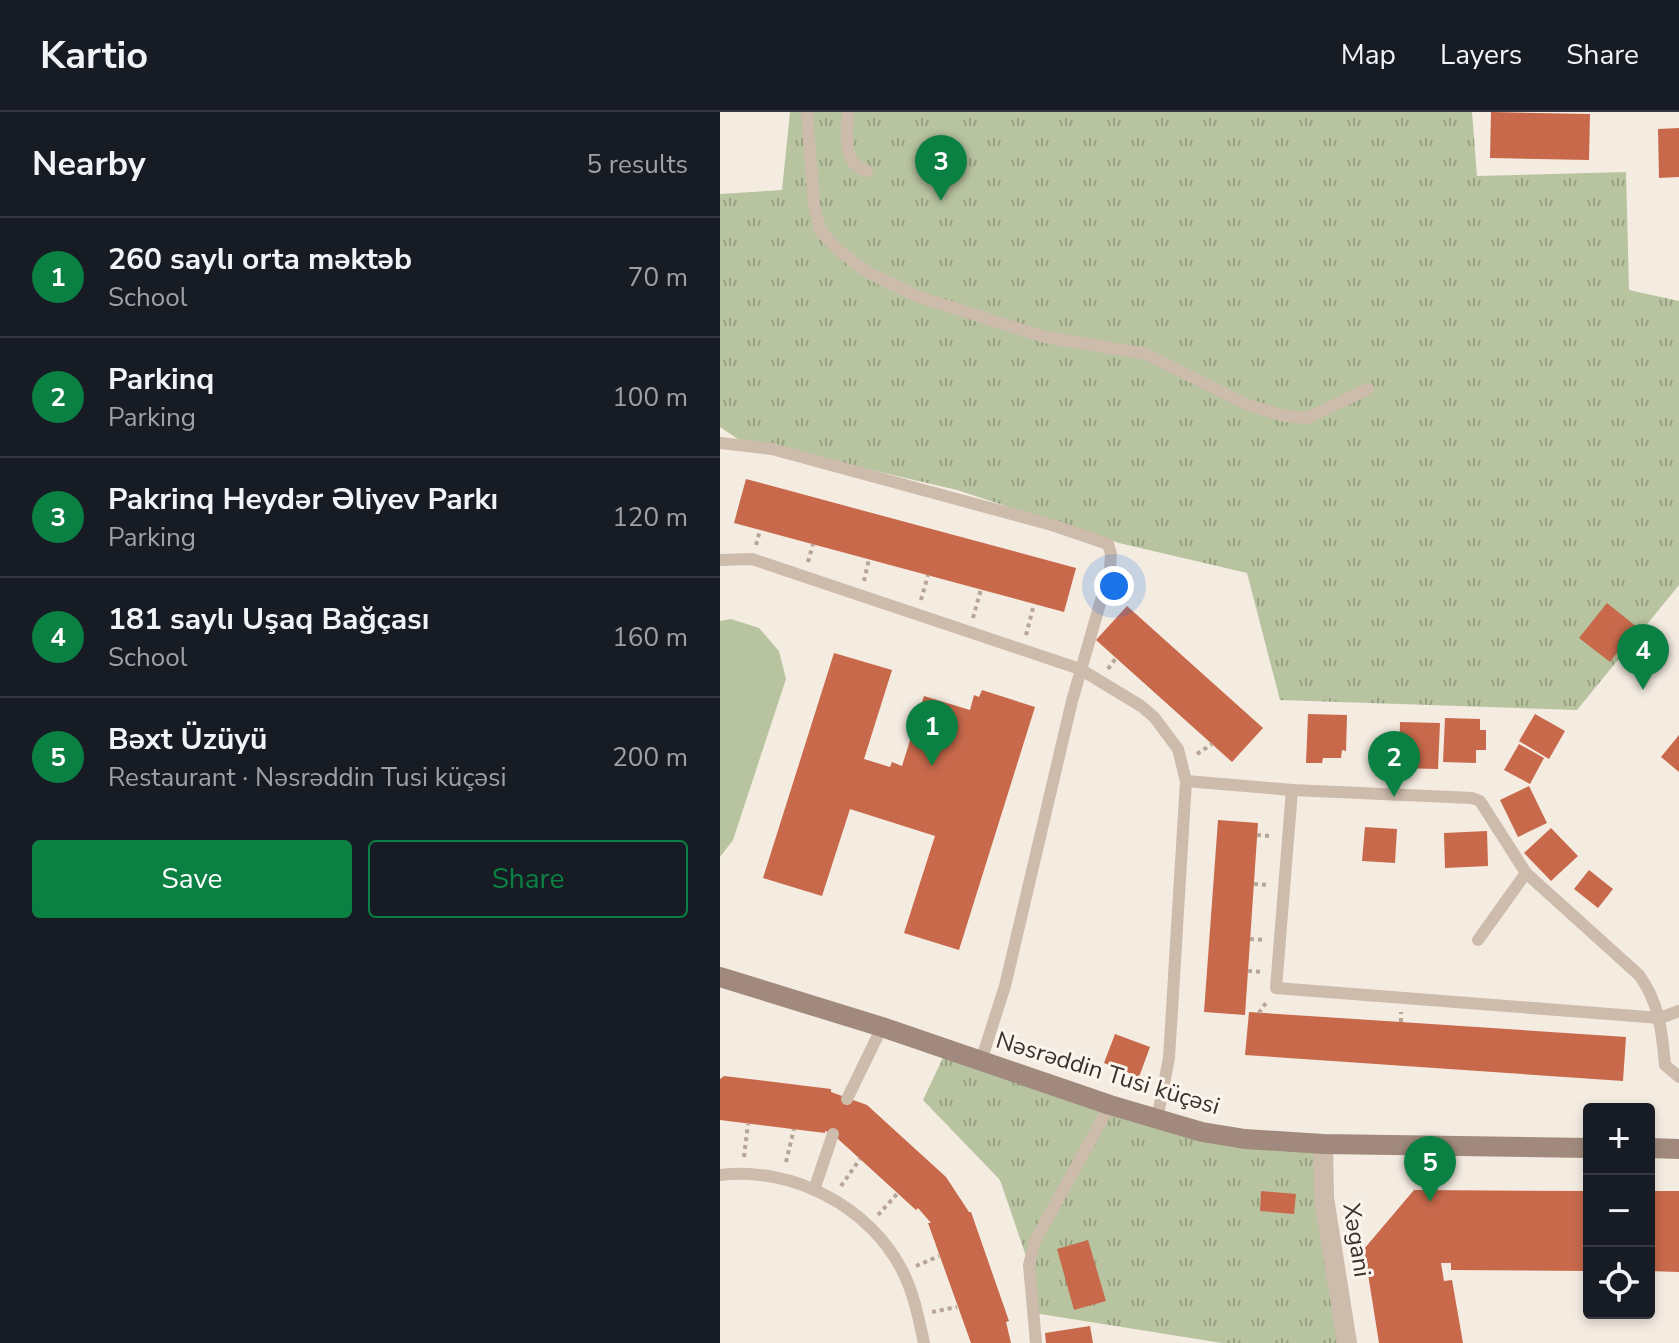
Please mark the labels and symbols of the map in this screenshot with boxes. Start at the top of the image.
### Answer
pin: 3 [915,135,967,201]
your location [1094,566,1134,606]
pin: 4 [1617,624,1669,690]
pin: 1 [906,700,958,766]
pin: 2 [1368,731,1420,797]
street label: Nəsrəddin Tusi küçəsi [992,1024,1224,1122]
pin: 5 [1404,1136,1456,1202]
street label: Xəgani [1335,1201,1379,1279]

